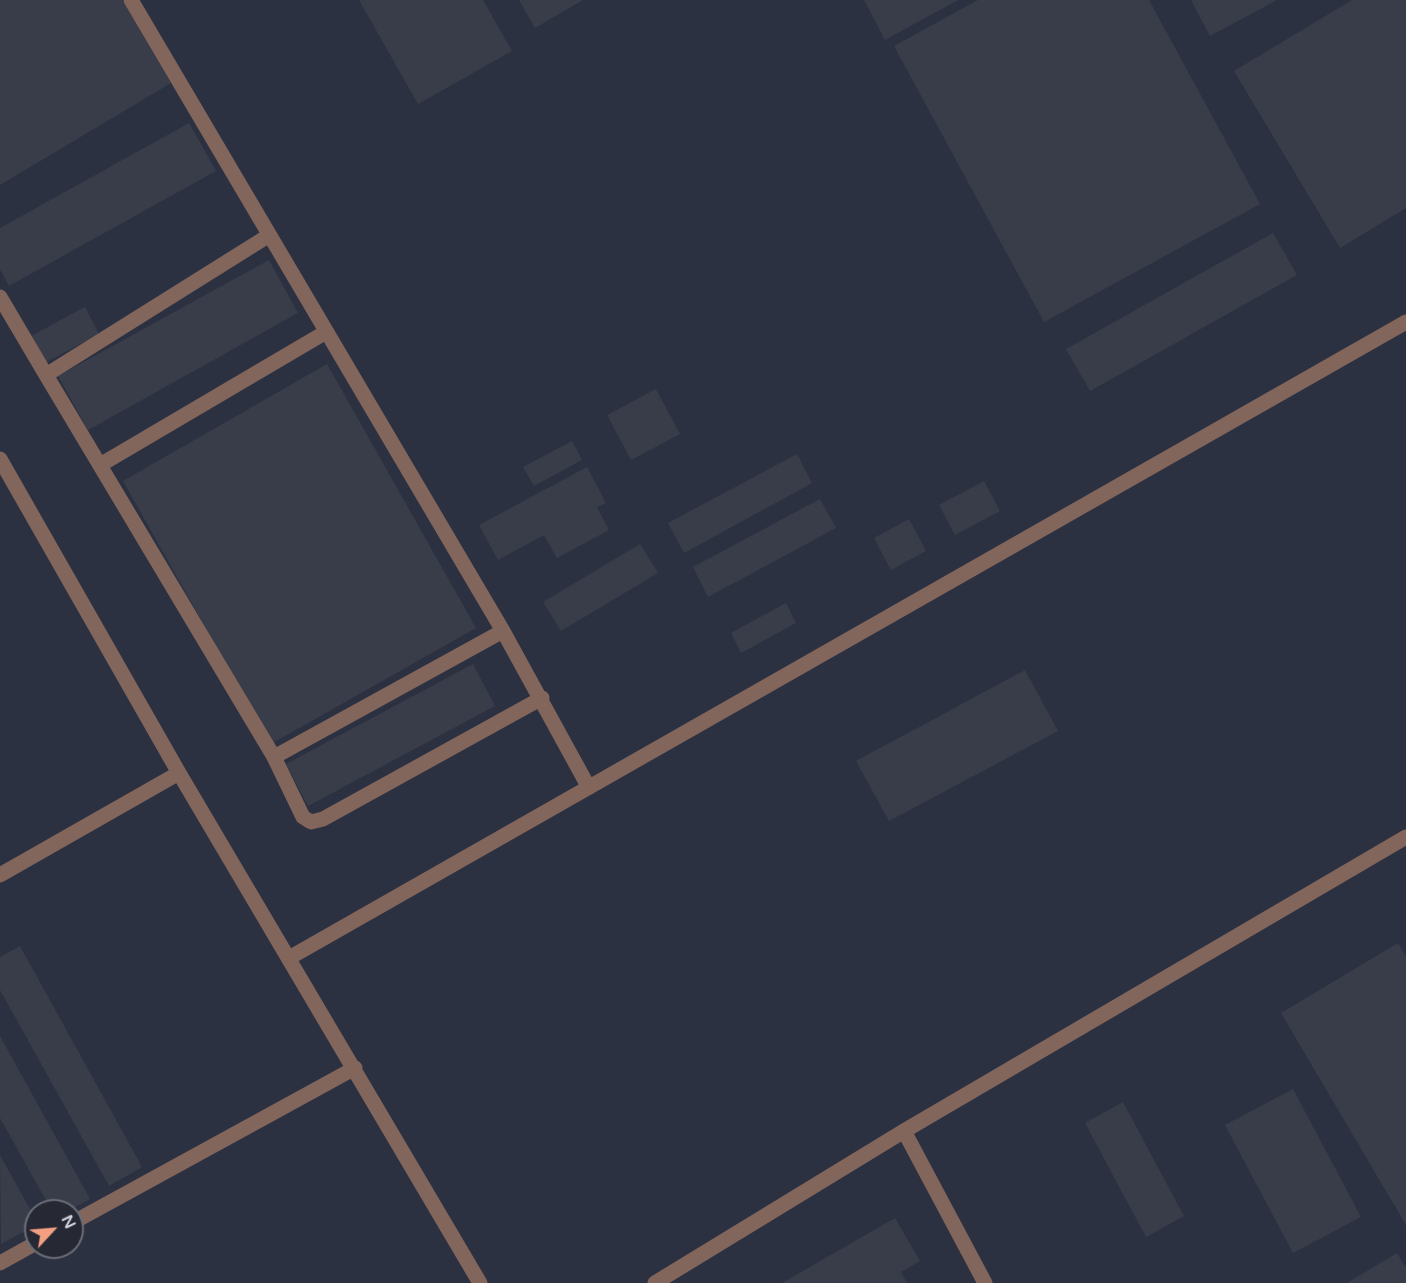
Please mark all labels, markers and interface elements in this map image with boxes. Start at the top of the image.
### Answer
north arrow [24,1199,84,1259]
text: N [57,1212,80,1232]

